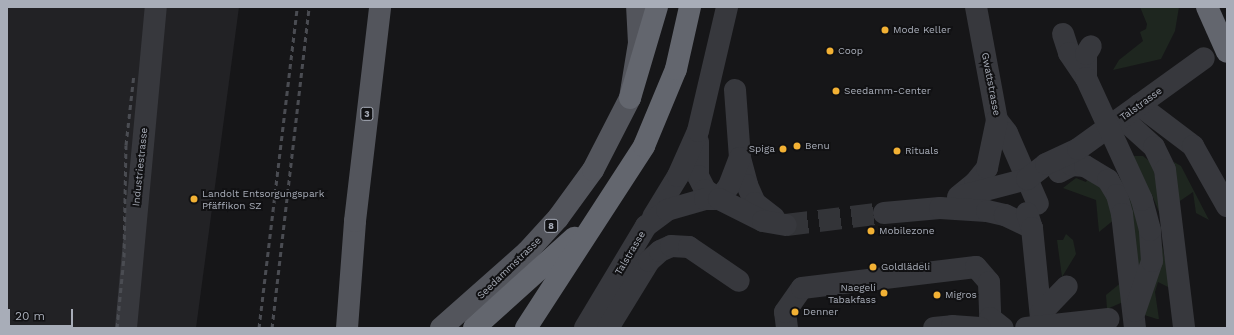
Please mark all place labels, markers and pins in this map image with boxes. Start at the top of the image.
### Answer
place label: Mode Keller [893,24,951,36]
marker: Mode Keller [880,25,890,35]
place label: Coop [838,45,863,57]
marker: Coop [825,46,835,56]
place label: Seedamm-Center [844,85,931,97]
marker: Seedamm-Center [831,86,841,96]
place label: Benu [805,140,830,152]
marker: Benu [792,141,802,151]
place label: Spiga [749,143,775,155]
marker: Spiga [778,144,788,154]
place label: Rituals [905,145,939,157]
marker: Rituals [892,146,902,156]
place label: Landolt Entsorgungspark Pfäffikon SZ [202,187,324,210]
marker: Landolt Entsorgungspark Pfäffikon SZ [189,194,199,204]
place label: Mobilezone [879,225,934,237]
marker: Mobilezone [866,226,876,236]
place label: Goldlädeli [881,261,930,273]
marker: Goldlädeli [868,262,878,272]
place label: Naegeli Tabakfass [828,281,876,304]
marker: Naegeli Tabakfass [879,288,889,298]
place label: Migros [945,289,977,301]
marker: Migros [932,290,942,300]
place label: Denner [803,306,838,318]
marker: Denner [790,307,800,317]

